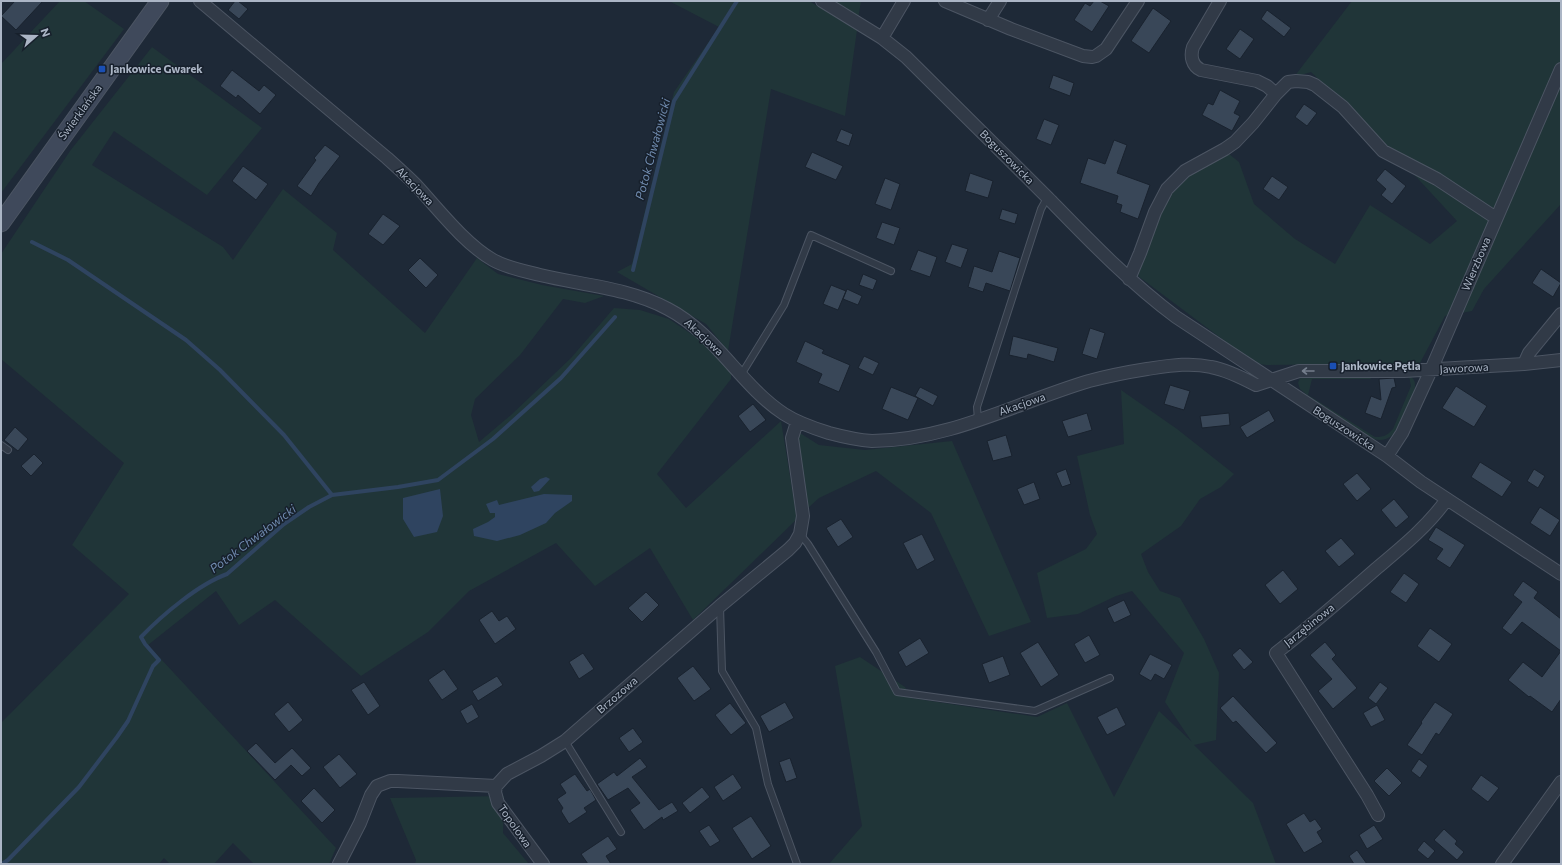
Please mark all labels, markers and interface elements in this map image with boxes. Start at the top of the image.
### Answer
north arrow [16,16,56,56]
text: N [38,26,53,39]
place label: Jankowice Gwarek [110,62,203,76]
marker: Jankowice Gwarek [97,64,107,74]
street label: Świerklańska [54,81,104,142]
water label: Potok Chwałowicki [632,96,673,201]
street label: Boguszowicka [978,127,1037,186]
street label: Akacjowa [394,164,437,208]
street label: Wierzbowa [1458,235,1493,293]
street label: Akacjowa [682,315,726,358]
place label: Jankowice Pętla [1341,359,1421,373]
street label: Jaworowa [1439,360,1489,376]
marker: Jankowice Pętla [1328,361,1338,371]
one-way arrow [1302,367,1315,375]
street label: Akacjowa [997,390,1047,418]
street label: Boguszowicka [1311,403,1378,452]
water label: Potok Chwałowicki [207,501,299,575]
street label: Jarzębinowa [1281,600,1337,650]
street label: Brzozowa [594,673,640,716]
street label: Topolowa [496,802,535,850]

